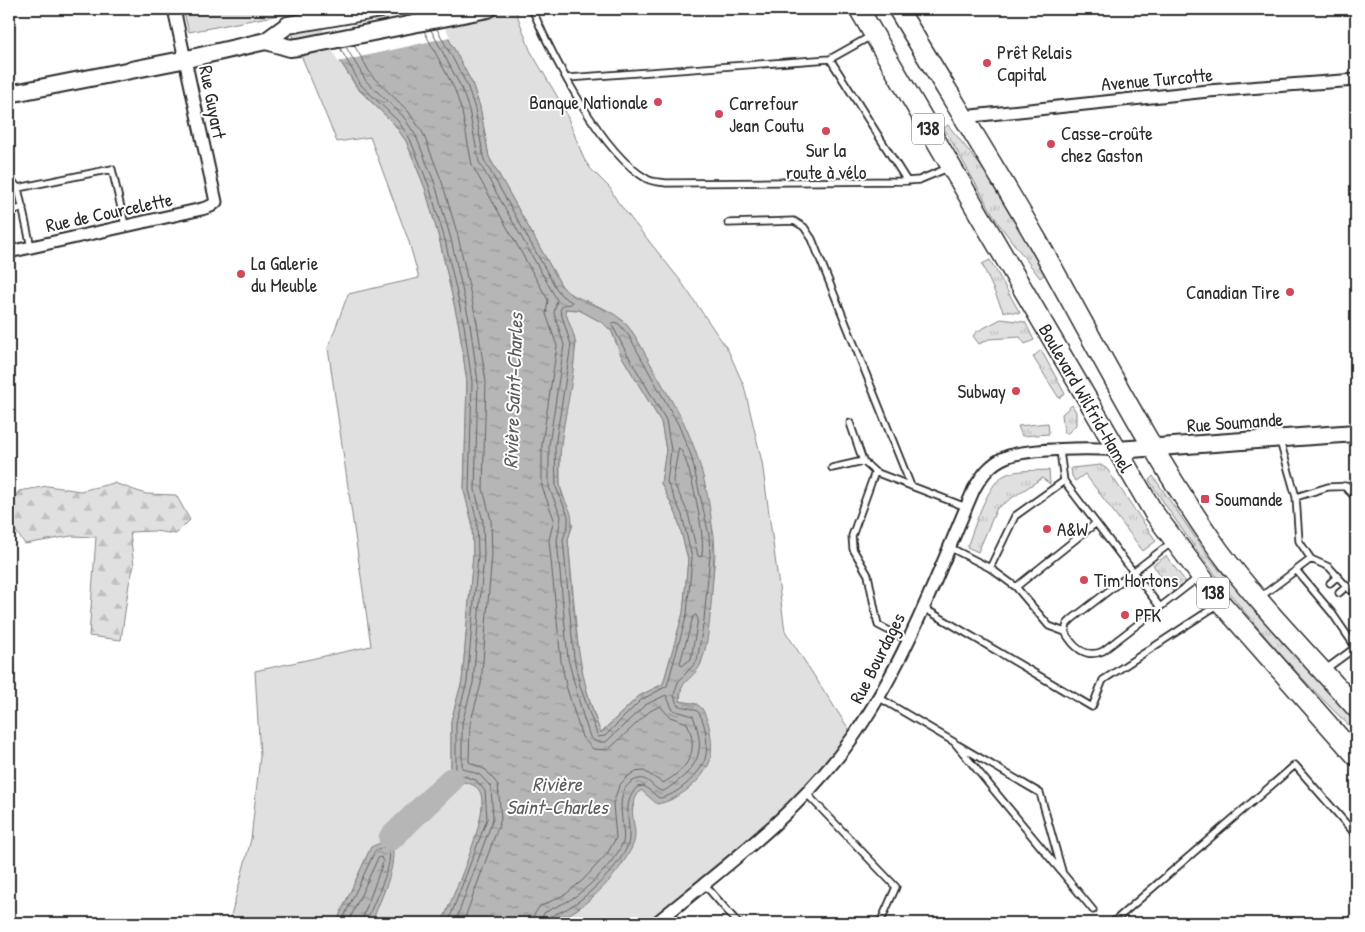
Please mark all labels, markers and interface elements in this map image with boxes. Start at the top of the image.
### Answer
place label: Prêt Relais Capital [997,39,1072,87]
marker: Prêt Relais Capital [981,57,993,69]
street label: Avenue Turcotte [1100,61,1214,97]
street label: Rue Guyart [193,63,233,141]
place label: Banque Nationale [529,89,648,115]
place label: Carrefour Jean Coutu [729,90,804,138]
marker: Banque Nationale [652,96,664,108]
marker: Carrefour Jean Coutu [713,108,725,120]
road number: 138 [912,114,944,144]
place label: Casse-croûte chez Gaston [1061,120,1153,168]
marker: Sur la route à vélo [820,125,832,137]
place label: Sur la route à vélo [786,137,867,185]
marker: Casse-croûte chez Gaston [1045,138,1057,150]
street label: Rue de Courcelette [43,186,175,238]
place label: La Galerie du Meuble [251,250,319,298]
marker: La Galerie du Meuble [235,268,247,280]
place label: Canadian Tire [1186,279,1280,305]
marker: Canadian Tire [1284,286,1296,298]
water label: Rivière Saint-Charles [496,310,529,469]
street label: Boulevard Wilfrid-Hamel [1033,319,1140,478]
place label: Subway [958,378,1006,404]
marker: Subway [1010,385,1022,397]
street label: Rue Soumande [1186,406,1284,438]
place label: Soumande [1215,486,1283,512]
marker: Soumande [1199,493,1211,505]
place label: A&W [1057,516,1088,542]
marker: A&W [1041,523,1053,535]
place label: Tim Hortons [1094,567,1178,593]
marker: Tim Hortons [1078,574,1090,586]
road number: 138 [1197,578,1229,608]
place label: PFK [1135,602,1161,628]
street label: Rue Bourdages [843,608,911,708]
marker: PFK [1119,609,1131,621]
water label: Rivière Saint-Charles [506,770,610,820]

